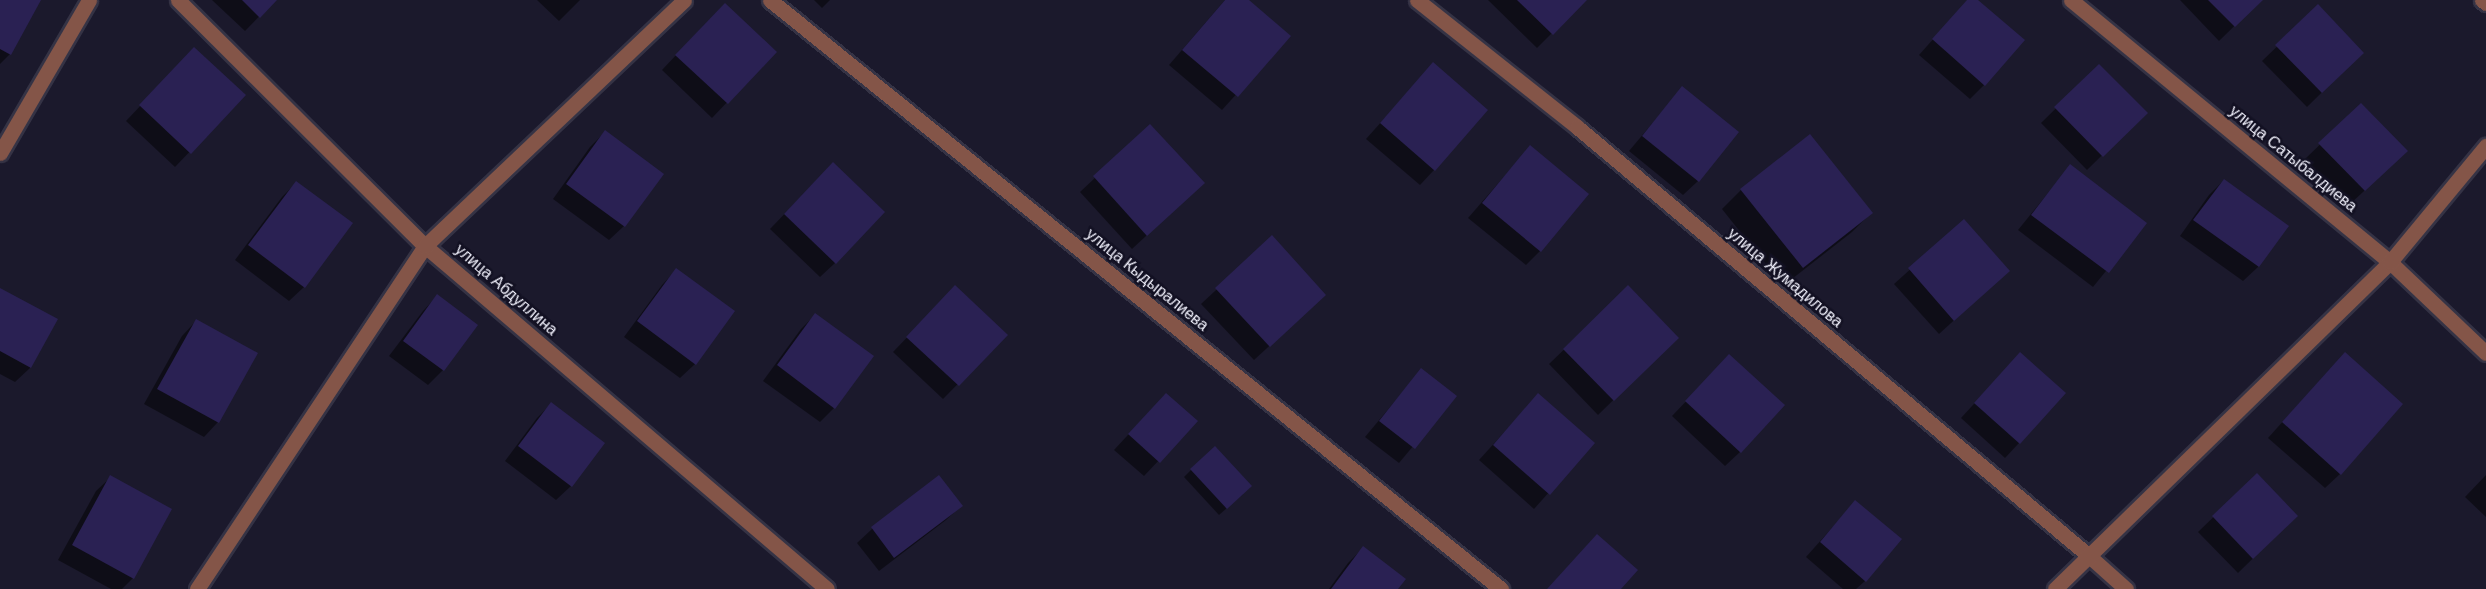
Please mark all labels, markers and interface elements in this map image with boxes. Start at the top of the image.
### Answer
street label: улица Сатыбалдиева [2225,102,2361,216]
street label: улица Жумадилова [1723,224,1847,332]
street label: улица Кыдыралиева [1082,225,1212,335]
street label: улица Абдуллина [451,240,561,340]

